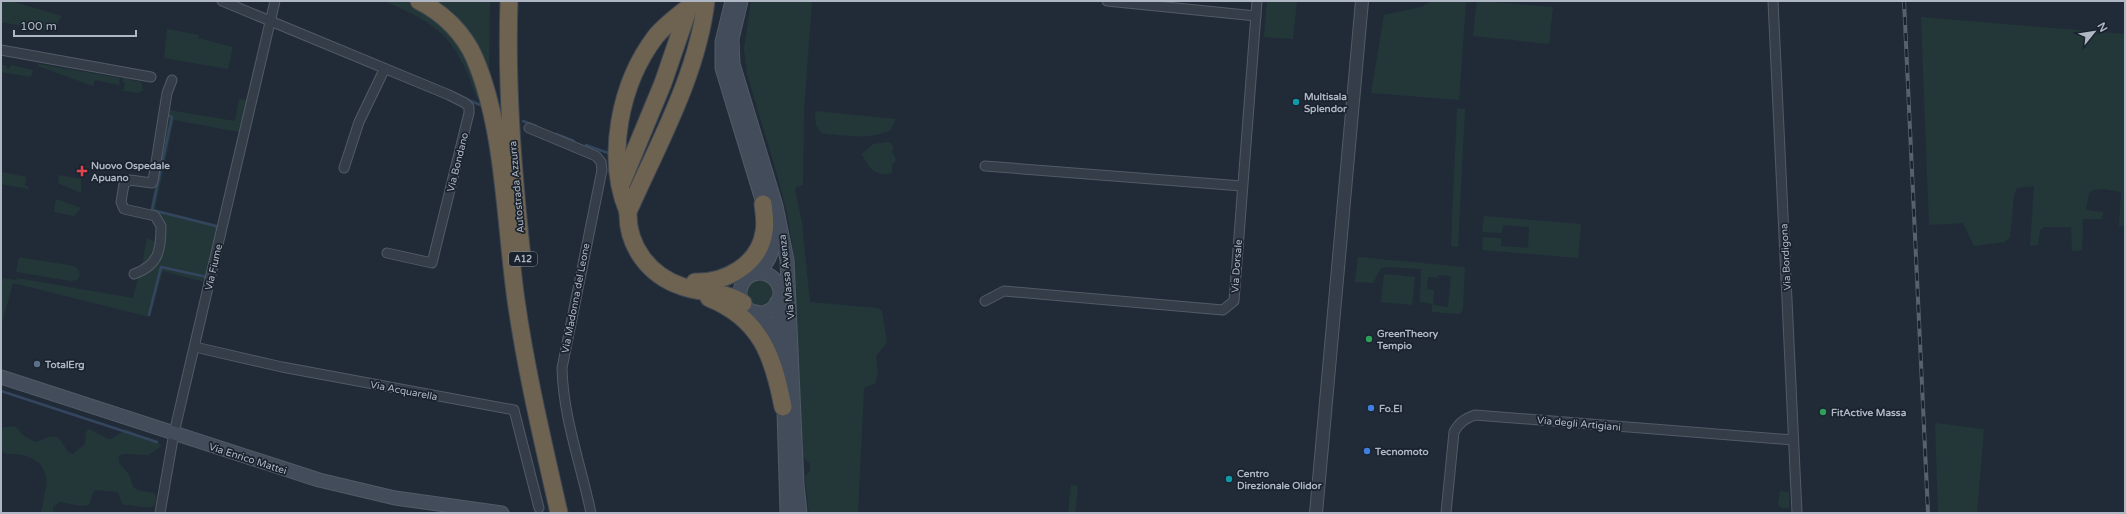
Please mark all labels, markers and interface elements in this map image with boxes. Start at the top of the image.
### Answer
scale bar [14,12,136,38]
north arrow [2074,12,2114,52]
text: 100 m [20,19,57,33]
text: N [2094,20,2110,34]
place label: Multisala Splendor [1304,91,1347,115]
marker: Multisala Splendor [1291,97,1301,107]
street label: Via Bondano [445,131,471,193]
street label: Autostrada Azzurra [507,140,527,234]
place label: Nuovo Ospedale Apuano [91,160,170,184]
marker: Nuovo Ospedale Apuano [76,165,88,177]
street label: Via Bordigona [1778,223,1794,291]
street label: Via Massa Avenza [777,234,797,320]
street label: Via Dorsale [1229,239,1245,293]
street label: Via Madonna del Leone [559,242,593,354]
street label: Via Fiume [203,243,225,291]
road number: A12 [509,252,537,266]
place label: GreenTheory Tempio [1376,328,1439,352]
marker: GreenTheory Tempio [1364,334,1374,344]
marker: TotalErg [32,359,42,369]
place label: TotalErg [44,359,85,371]
street label: Via Acquarella [369,379,438,403]
marker: Fo.El [1366,403,1376,413]
place label: Fo.El [1379,403,1402,415]
marker: FitActive Massa [1818,407,1828,417]
place label: FitActive Massa [1831,407,1907,419]
street label: Via degli Artigiani [1537,414,1621,434]
street label: Via Enrico Mattei [207,441,288,477]
marker: Tecnomoto [1362,446,1372,456]
place label: Tecnomoto [1374,446,1429,458]
place label: Centro Direzionale Olidor [1237,468,1322,492]
marker: Centro Direzionale Olidor [1224,474,1234,484]

